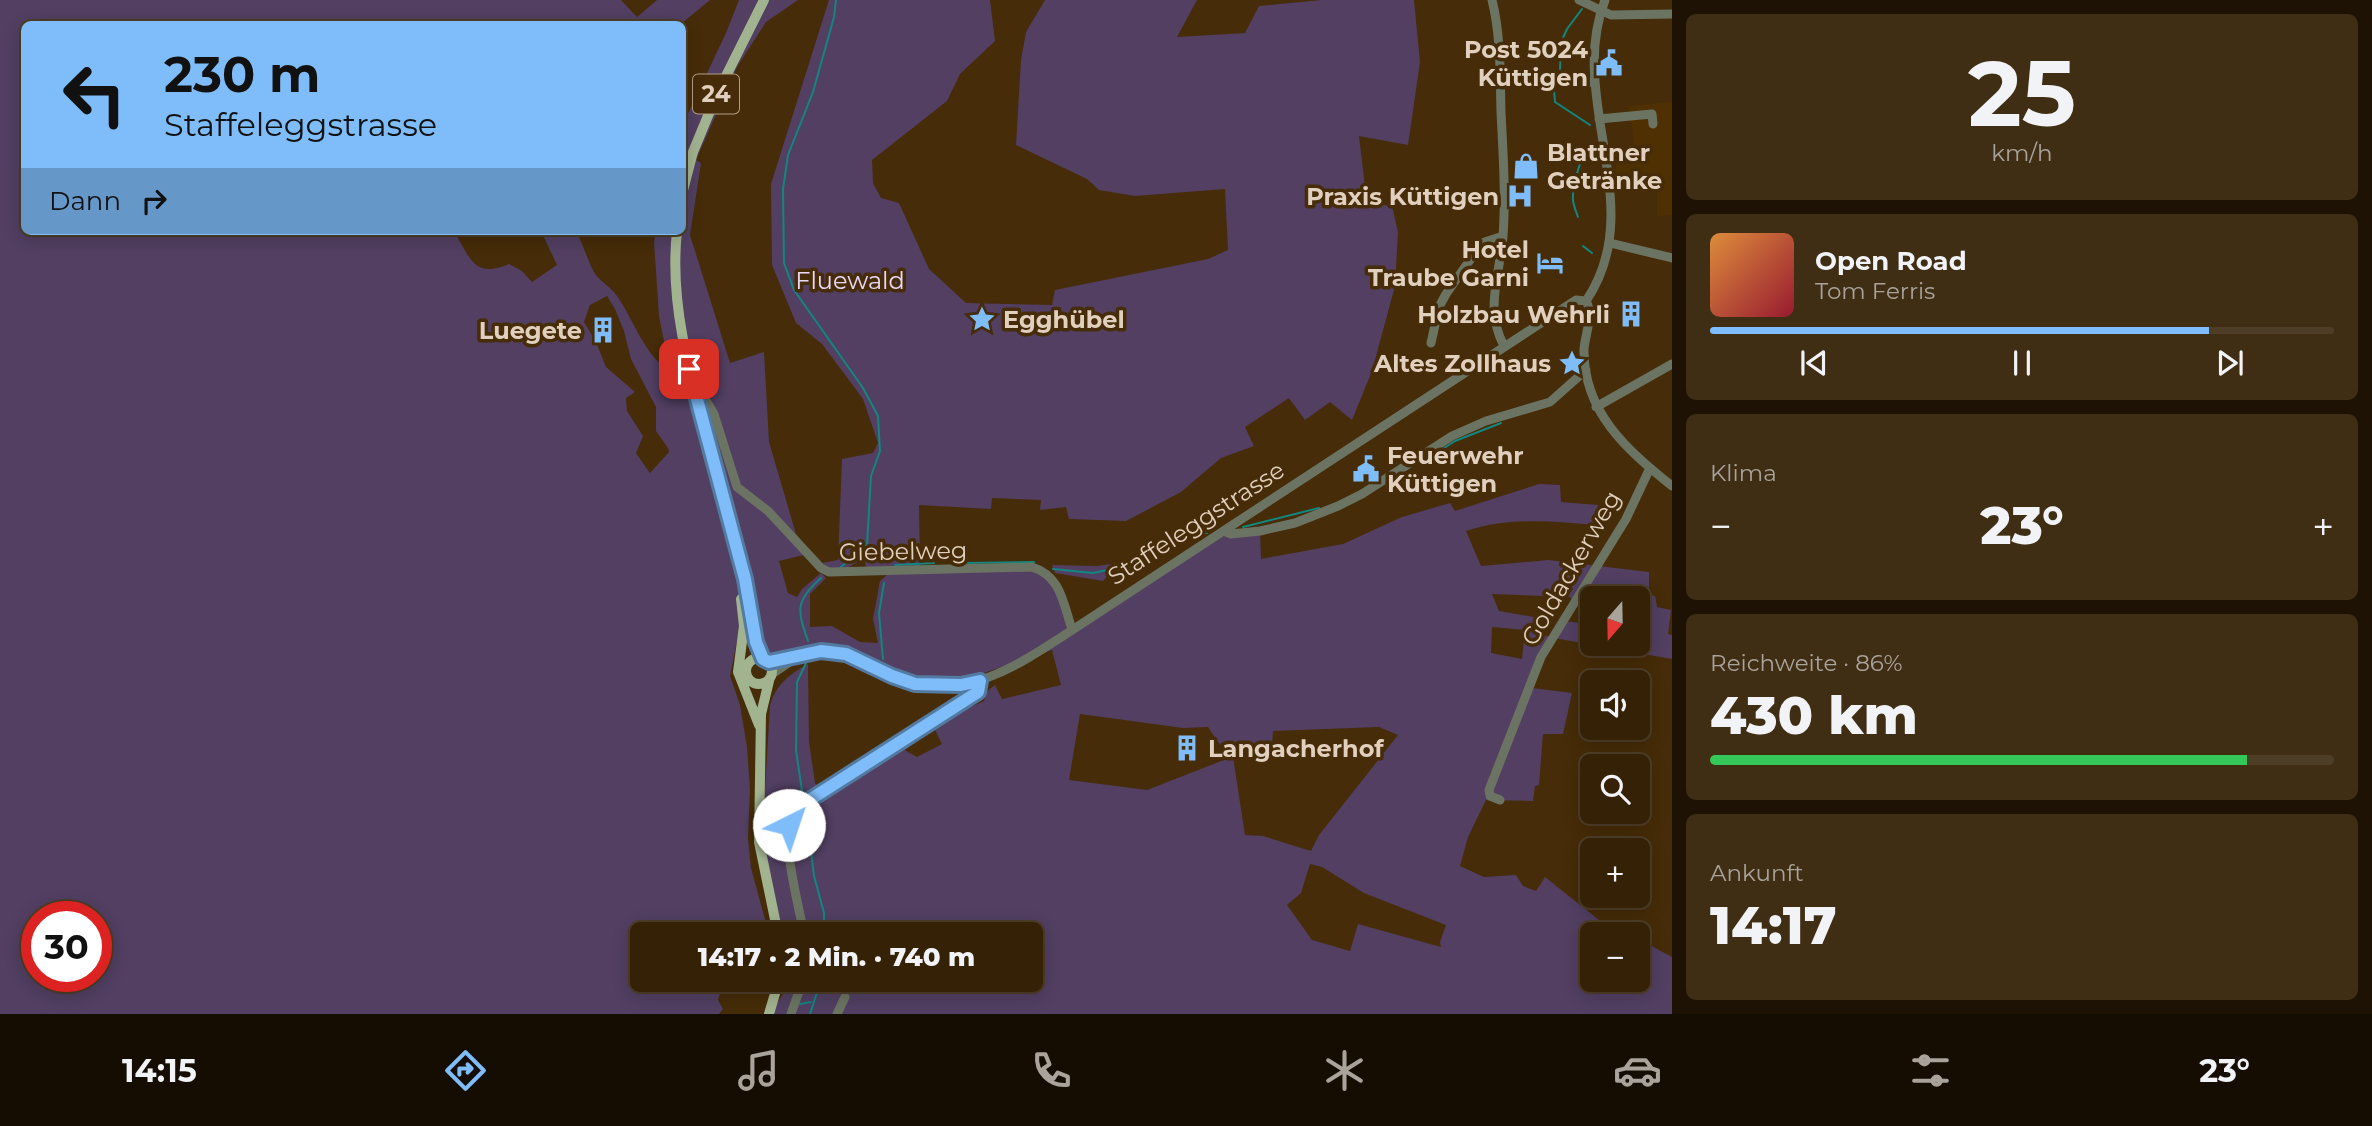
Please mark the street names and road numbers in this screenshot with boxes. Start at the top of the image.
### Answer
road number: 24 [693,74,739,114]
street label: Staffeleggstrasse [1102,455,1290,591]
street label: Goldackerweg [1515,485,1627,651]
street label: Giebelweg [839,535,967,567]

